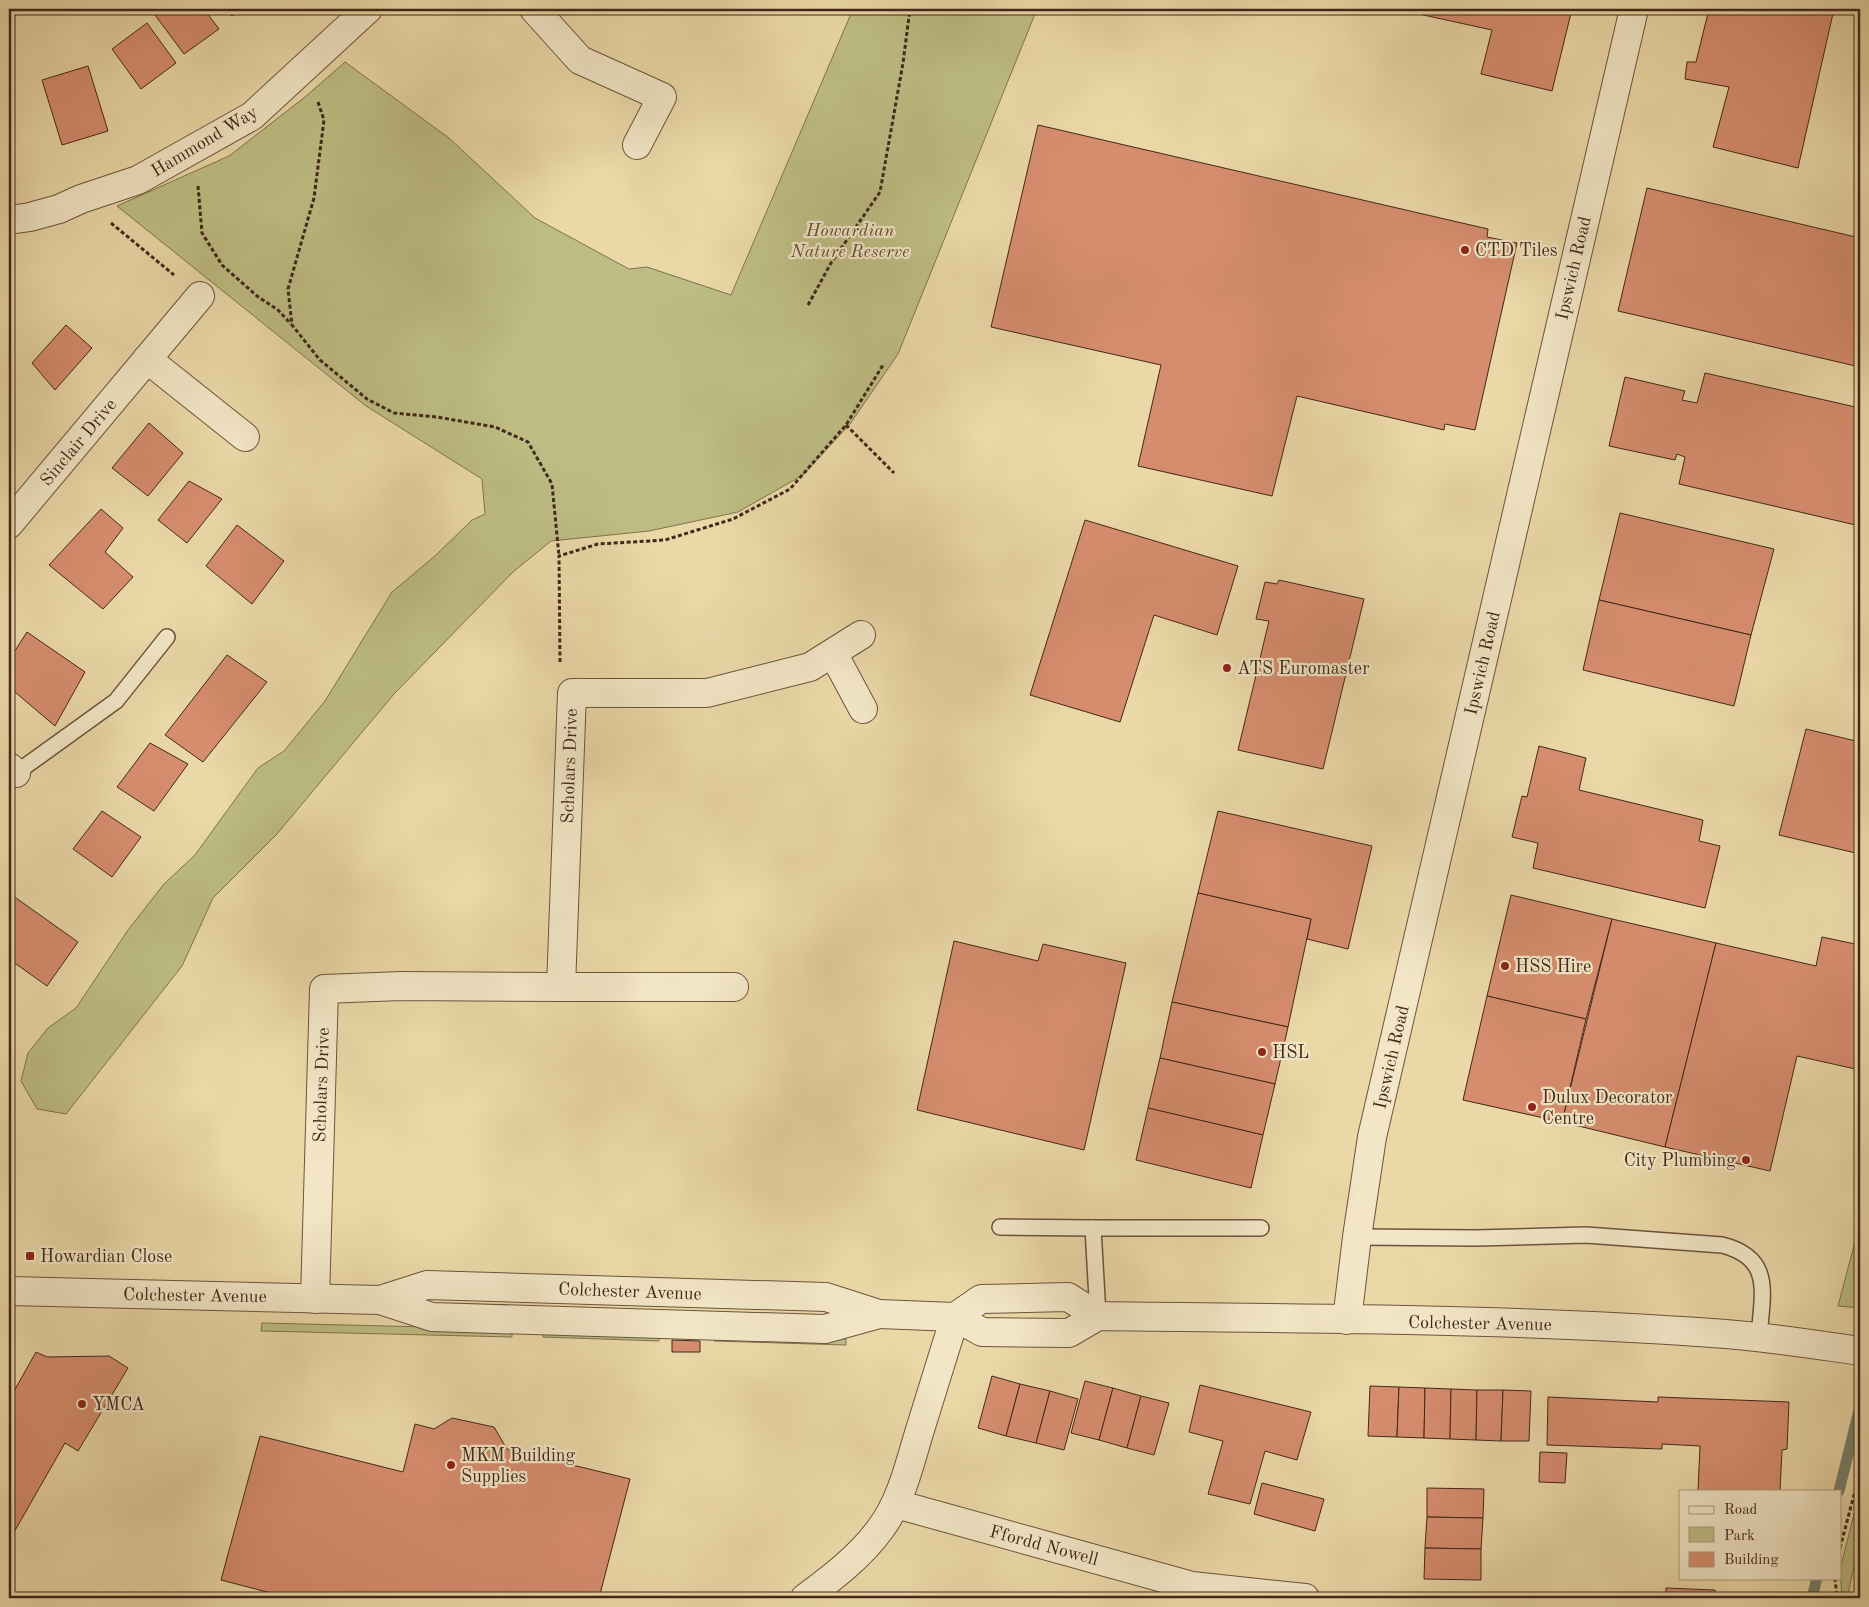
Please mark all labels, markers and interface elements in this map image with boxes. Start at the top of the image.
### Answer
street label: Hammond Way [148,103,261,181]
street label: Ipswich Road [1553,215,1595,322]
park label: Howardian Nature Reserve [790,222,909,261]
place label: CTD Tiles [1475,242,1558,260]
marker: CTD Tiles [1459,244,1471,256]
street label: Sinclair Drive [37,396,120,490]
street label: Ipswich Road [1462,610,1504,717]
place label: ATS Euromaster [1237,660,1370,678]
marker: ATS Euromaster [1221,662,1233,674]
street label: Scholars Drive [559,708,581,824]
place label: HSS Hire [1515,958,1591,976]
marker: HSS Hire [1499,960,1511,972]
street label: Ipswich Road [1371,1004,1413,1111]
street label: Scholars Drive [311,1027,333,1143]
place label: HSL [1272,1044,1309,1062]
marker: HSL [1256,1046,1268,1058]
place label: Dulux Decorator Centre [1542,1089,1673,1128]
marker: Dulux Decorator Centre [1526,1101,1538,1113]
place label: City Plumbing [1624,1152,1736,1170]
marker: City Plumbing [1740,1154,1752,1166]
place label: Howardian Close [40,1248,172,1266]
marker: Howardian Close [24,1250,36,1262]
street label: Colchester Avenue [558,1280,702,1304]
street label: Colchester Avenue [123,1286,267,1306]
street label: Colchester Avenue [1408,1314,1552,1334]
place label: YMCA [92,1396,145,1414]
marker: YMCA [76,1398,88,1410]
place label: MKM Building Supplies [461,1447,576,1486]
marker: MKM Building Supplies [445,1459,457,1471]
legend [1679,1490,1842,1580]
text: Road [1724,1503,1758,1518]
street label: Ffordd Nowell [987,1523,1100,1569]
text: Park [1724,1529,1755,1544]
text: Building [1724,1553,1779,1568]

